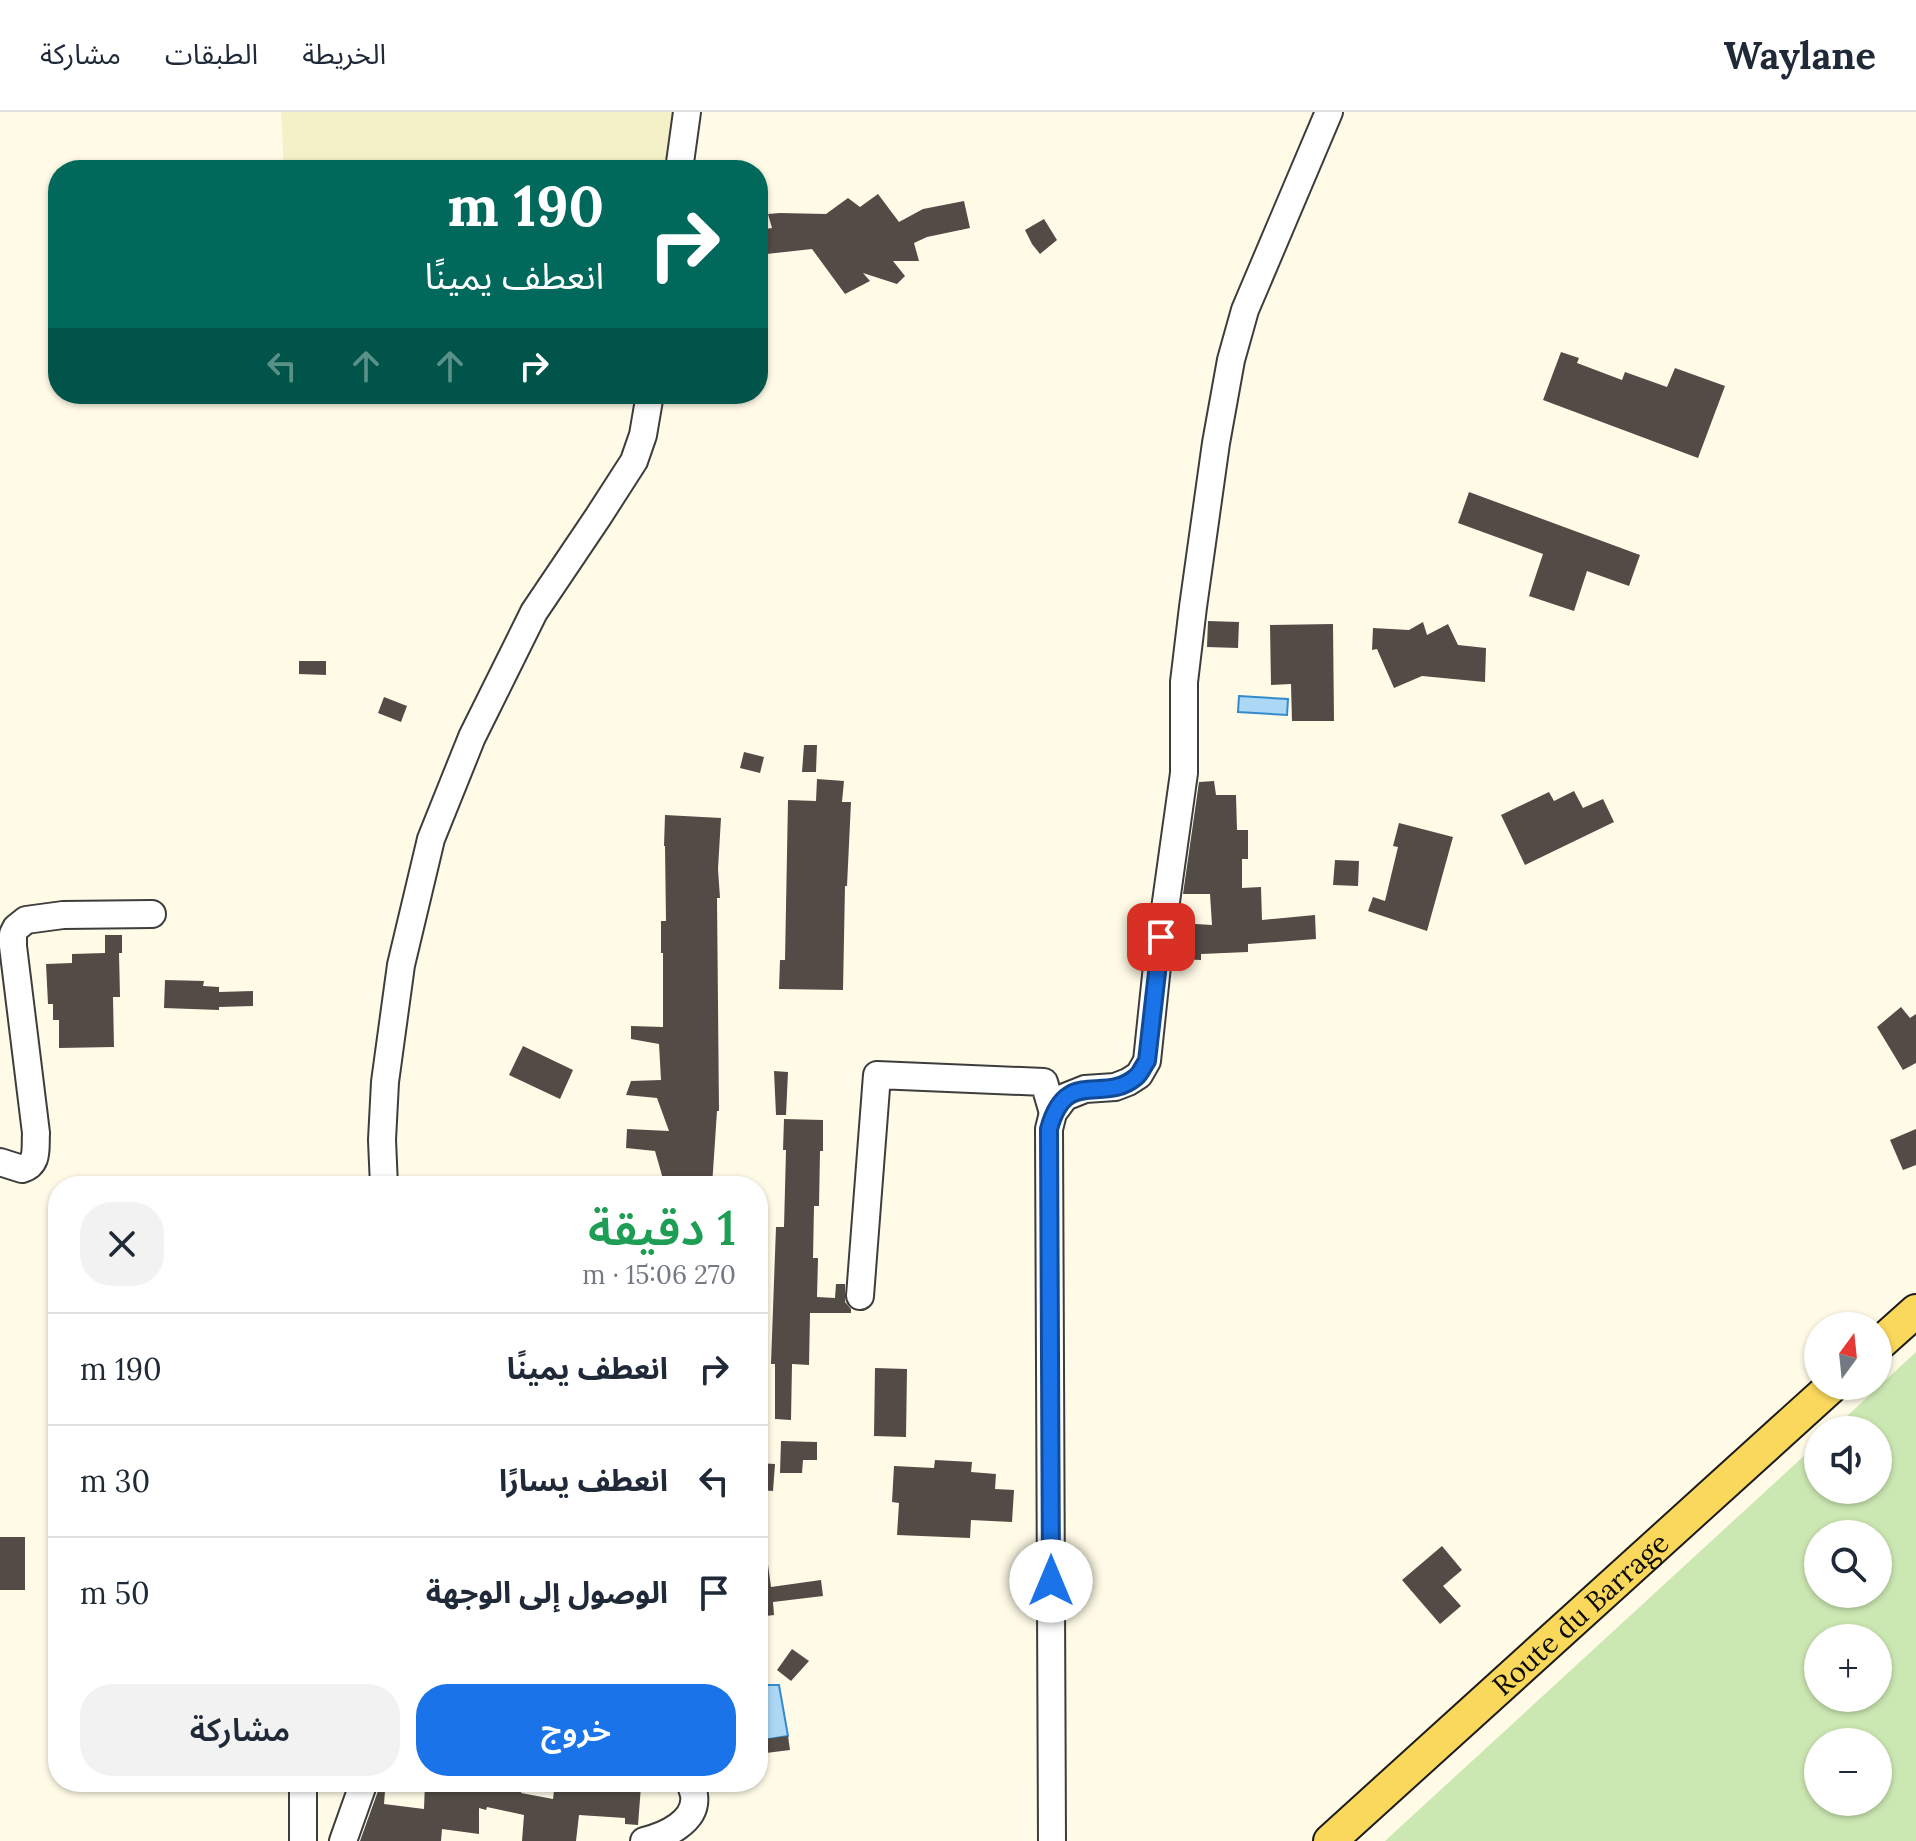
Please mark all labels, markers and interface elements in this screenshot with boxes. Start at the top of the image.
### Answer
text: Waylane [1724,31,1876,79]
text: مشاركة [40,36,121,72]
text: الطبقات [165,36,258,72]
text: الخريطة [302,36,386,72]
text: 190 m [447,170,604,241]
icon: right [632,192,736,296]
text: انعطف يمينًا [425,253,604,299]
icon: left [260,344,304,388]
icon: ahead [344,344,388,388]
icon: ahead [428,344,472,388]
icon: right [512,344,556,388]
pin [1127,903,1195,971]
icon: arrive [1139,915,1183,959]
text: 1 دقيقة [588,1197,736,1258]
button: close [80,1202,164,1286]
text: 270 m · 15:06 [582,1258,736,1291]
north arrow [1804,1312,1892,1400]
map controls [1804,1312,1892,1816]
icon: right [692,1347,736,1391]
text: انعطف يمينًا [507,1349,668,1387]
text: 190 m [80,1350,162,1388]
button: sound [1804,1416,1892,1504]
icon: left [692,1459,736,1503]
text: انعطف يسارًا [499,1461,668,1499]
text: 30 m [80,1462,150,1500]
button: search [1804,1520,1892,1608]
street label: Route du Barrage [1485,1525,1676,1703]
position arrow [1009,1539,1093,1623]
icon: arrive [692,1571,736,1615]
text: الوصول إلى الوجهة [426,1573,668,1611]
text: 50 m [80,1574,150,1612]
button: + [1804,1624,1892,1712]
button: مشاركة [80,1684,400,1776]
button: خروج [416,1684,736,1776]
button: − [1804,1728,1892,1816]

